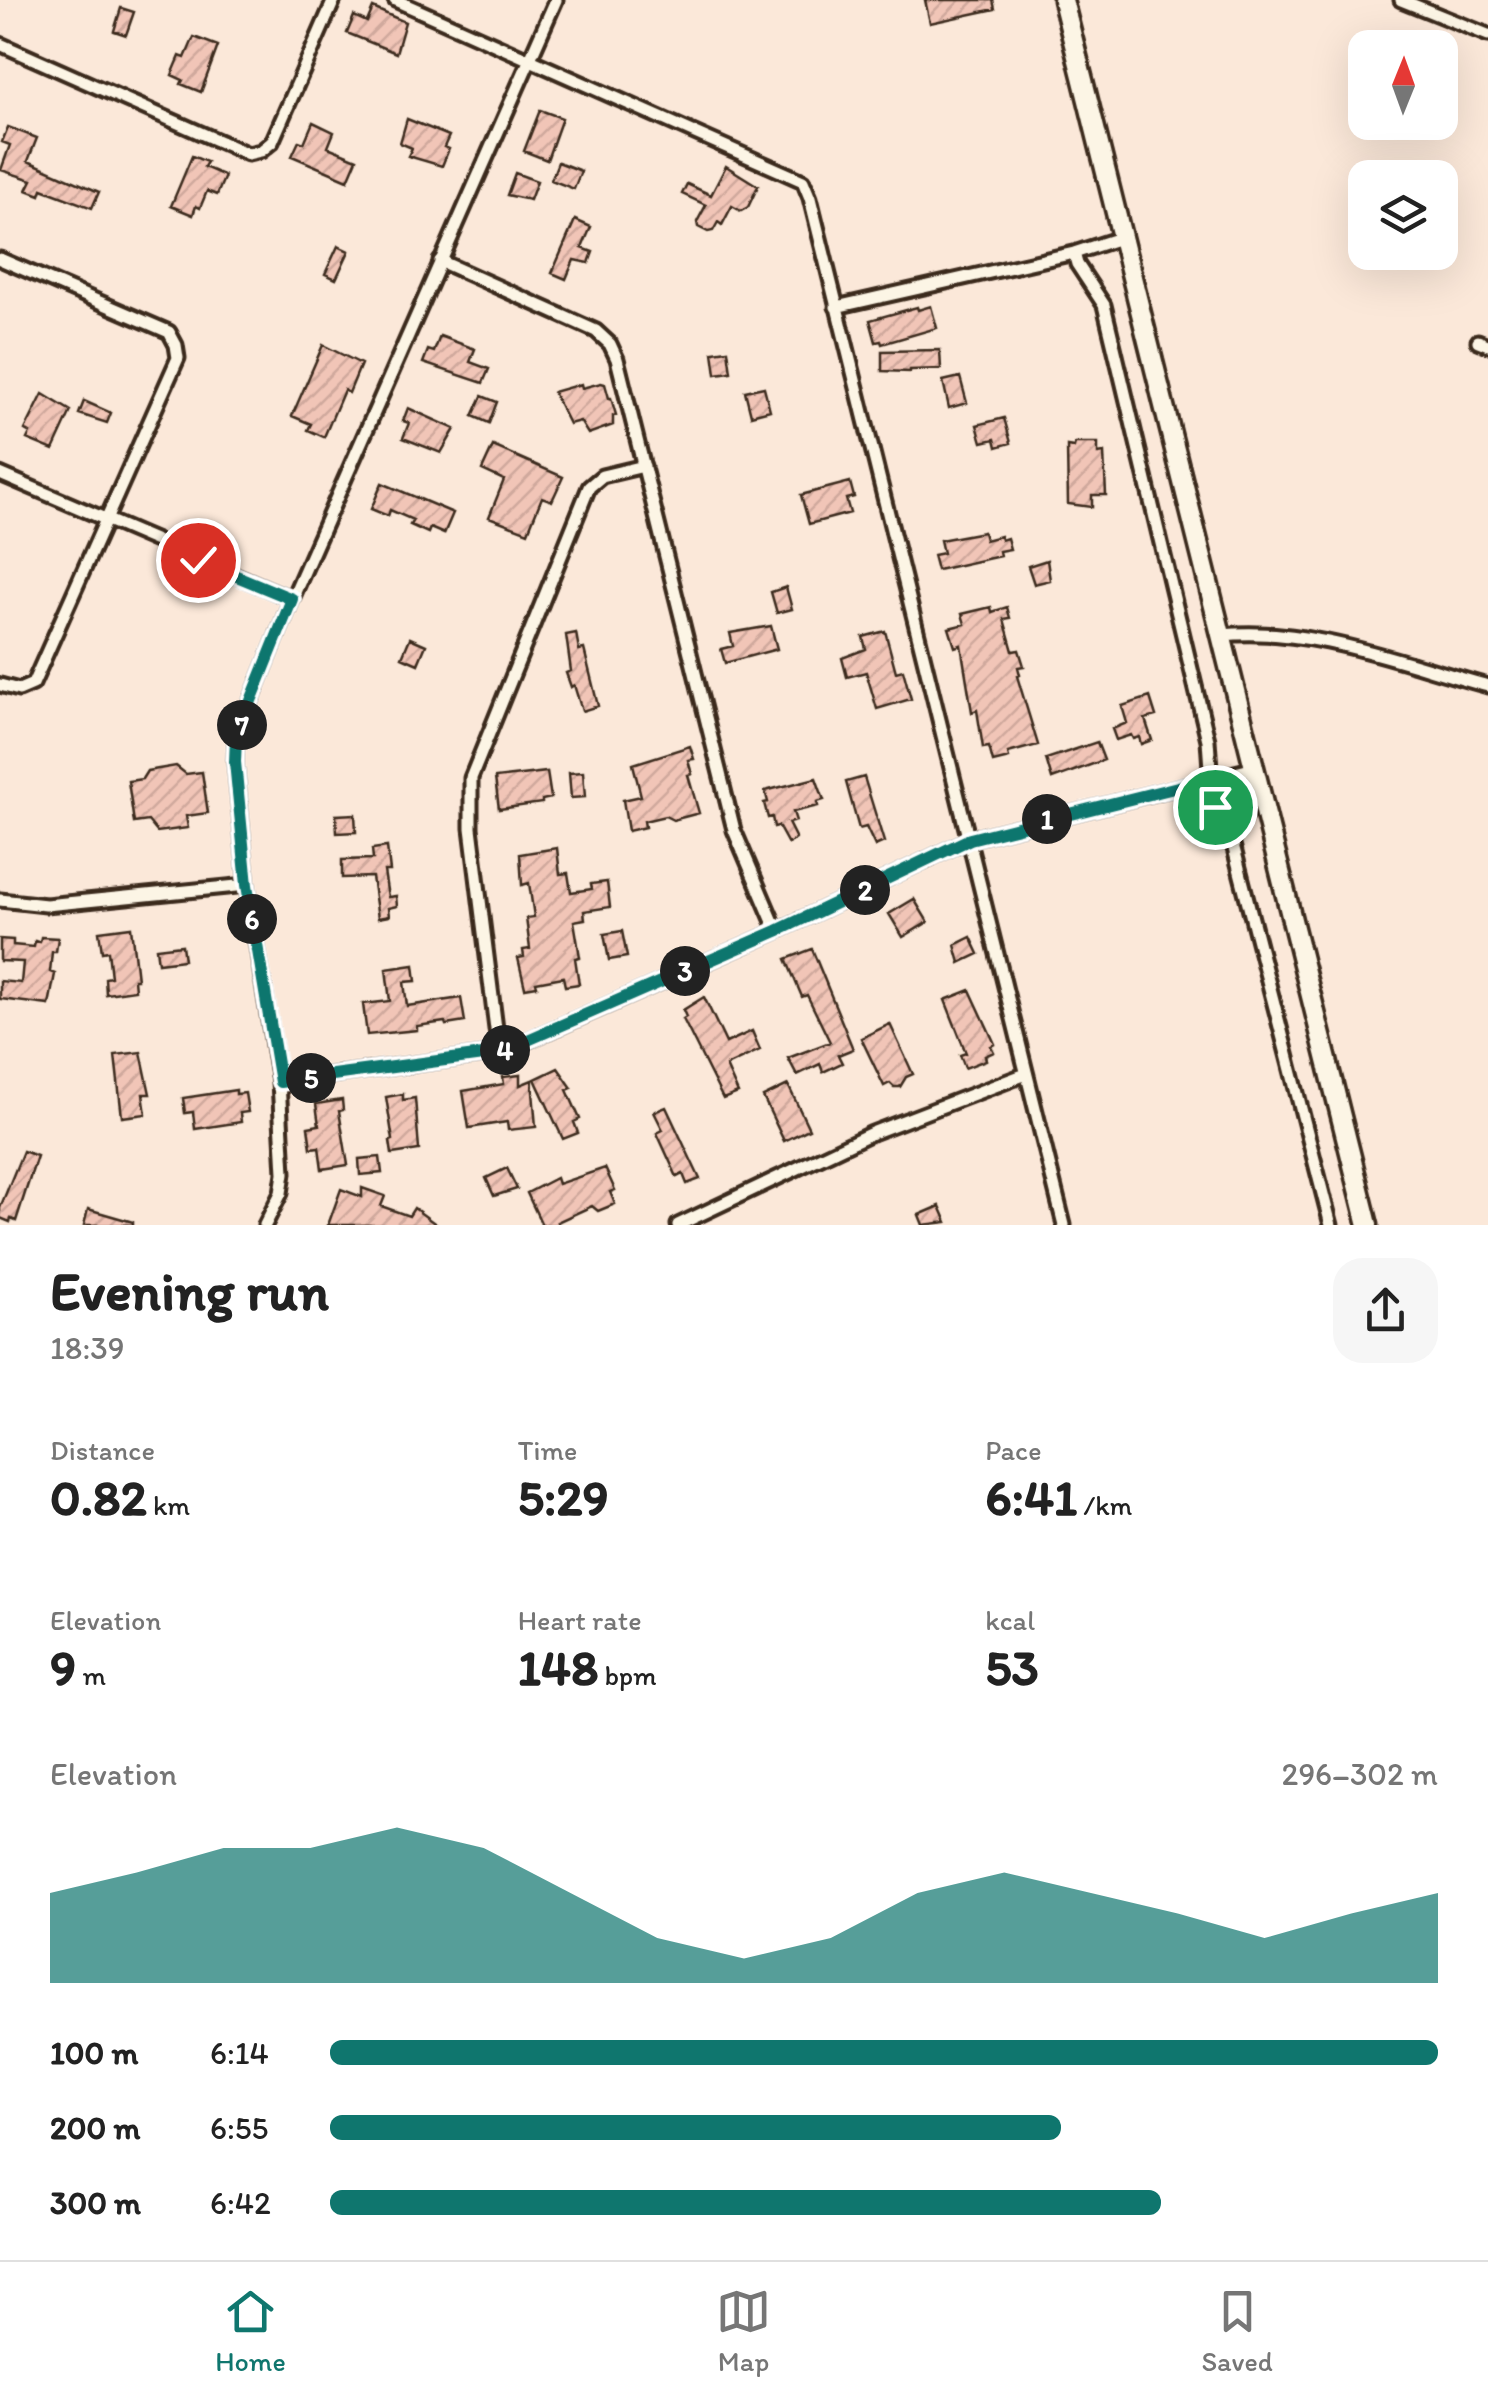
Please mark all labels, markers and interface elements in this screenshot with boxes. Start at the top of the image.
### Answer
north arrow [1348,30,1458,140]
map controls [1348,30,1458,270]
button: layers [1348,160,1458,270]
pin [156,518,241,603]
icon: check [171,533,226,588]
pin: 7 [217,700,267,750]
text: 7 [235,708,249,742]
pin [1173,765,1258,850]
icon: arrive [1188,780,1243,835]
pin: 1 [1022,794,1072,844]
text: 1 [1041,802,1054,836]
pin: 2 [840,865,890,915]
text: 2 [858,873,872,907]
pin: 6 [227,894,277,944]
text: 6 [245,902,259,936]
pin: 3 [660,946,710,996]
text: 3 [677,954,693,988]
pin: 4 [480,1025,530,1075]
text: 4 [497,1033,513,1067]
pin: 5 [286,1053,336,1103]
text: 5 [304,1061,318,1095]
text: Evening run [50,1258,329,1324]
button: share [1333,1258,1438,1363]
text: 18:39 [50,1329,124,1367]
text: Distance [50,1433,155,1467]
text: Time [518,1433,577,1467]
text: Pace [985,1433,1041,1467]
text: 0.82 [50,1467,147,1528]
text: 5:29 [518,1467,609,1528]
text: 6:41 [985,1467,1077,1528]
text: km [147,1488,190,1522]
text: /km [1077,1488,1132,1522]
text: Elevation [50,1603,161,1637]
text: Heart rate [518,1603,642,1637]
text: kcal [985,1603,1035,1637]
text: 9 [50,1637,76,1698]
text: 148 [518,1637,598,1698]
text: 53 [985,1637,1039,1698]
text: m [76,1658,106,1692]
text: bpm [598,1658,657,1692]
text: Elevation [50,1755,177,1793]
text: 296–302 m [1282,1755,1438,1793]
text: 100 m [50,2034,138,2072]
text: 6:14 [210,2034,269,2072]
text: 200 m [50,2109,140,2147]
text: 6:55 [210,2109,268,2147]
text: 300 m [50,2184,141,2222]
text: 6:42 [210,2184,271,2222]
tab: Home [215,2284,286,2378]
tab: Map [716,2284,771,2378]
tab: Saved [1201,2284,1273,2378]

